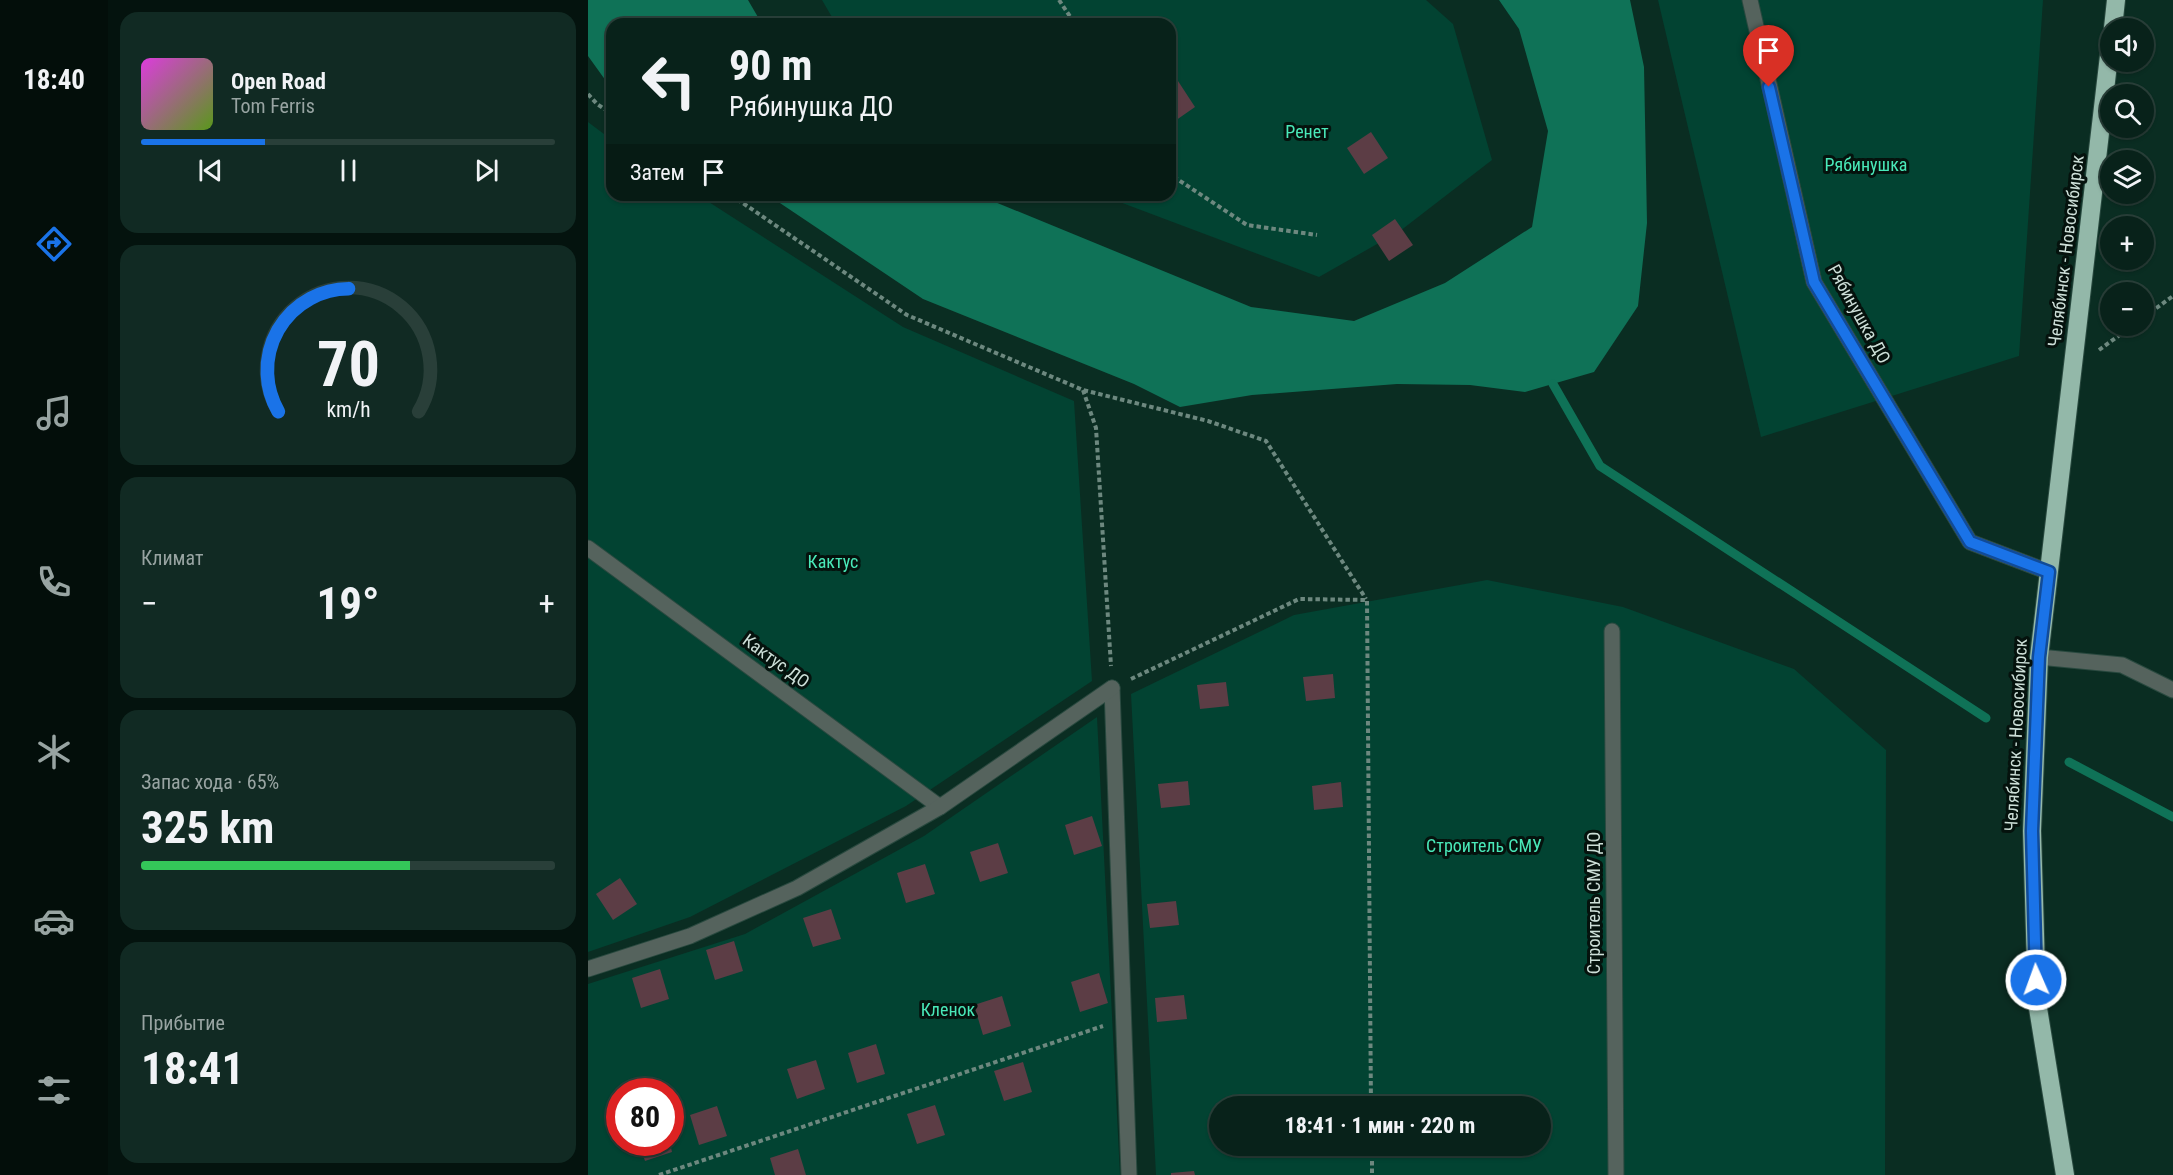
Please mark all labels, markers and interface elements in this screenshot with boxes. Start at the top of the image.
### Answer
map controls [2100,18,2154,336]
button: sound [2100,18,2154,72]
pin [1743,25,1794,87]
icon: arrive [1752,34,1785,67]
text: 90 m [729,41,812,90]
icon: left [630,42,708,120]
text: 18:40 [23,64,85,96]
text: Open Road [231,69,326,94]
button: search [2100,84,2154,138]
text: Рябинушка ДО [729,91,893,123]
text: Tom Ferris [231,94,315,118]
park label: Ренет [1285,121,1329,142]
button: layers [2100,150,2154,204]
street label: Челябинск - Новосибирск [2043,153,2088,348]
icon: previous [194,154,227,187]
icon: pause [332,154,365,187]
icon: next [470,154,503,187]
park label: Рябинушка [1824,154,1908,175]
icon: arrive [697,156,730,189]
text: Затем [630,160,685,185]
button: + [2100,216,2154,270]
icon: directions [33,223,75,265]
street label: Рябинушка ДО [1824,261,1895,367]
button: − [2100,282,2154,336]
text: 70 [316,328,380,401]
icon: music [33,392,75,434]
text: km/h [326,397,370,422]
text: Климат [141,546,203,570]
park label: Кактус [808,551,858,572]
icon: phone [33,561,75,603]
text: 19° [317,577,380,630]
text: − [141,584,158,623]
text: + [539,584,555,623]
street label: Кактус ДО [739,629,814,692]
street label: Челябинск - Новосибирск [2000,638,2031,832]
icon: climate [33,731,75,773]
text: Запас хода · 65% [141,770,279,794]
text: 325 km [141,801,274,854]
street label: Строитель СМУ ДО [1583,832,1604,974]
park label: Строитель СМУ [1426,835,1542,856]
icon: car [33,900,75,942]
position arrow [2004,948,2068,1012]
park label: Кленок [921,999,976,1020]
text: Прибытие [141,1011,225,1035]
text: 18:41 [141,1042,244,1095]
icon: filters [33,1069,75,1111]
speed limit sign: 80 [606,1078,684,1156]
text: 18:41 · 1 мин · 220 m [1285,1113,1475,1138]

